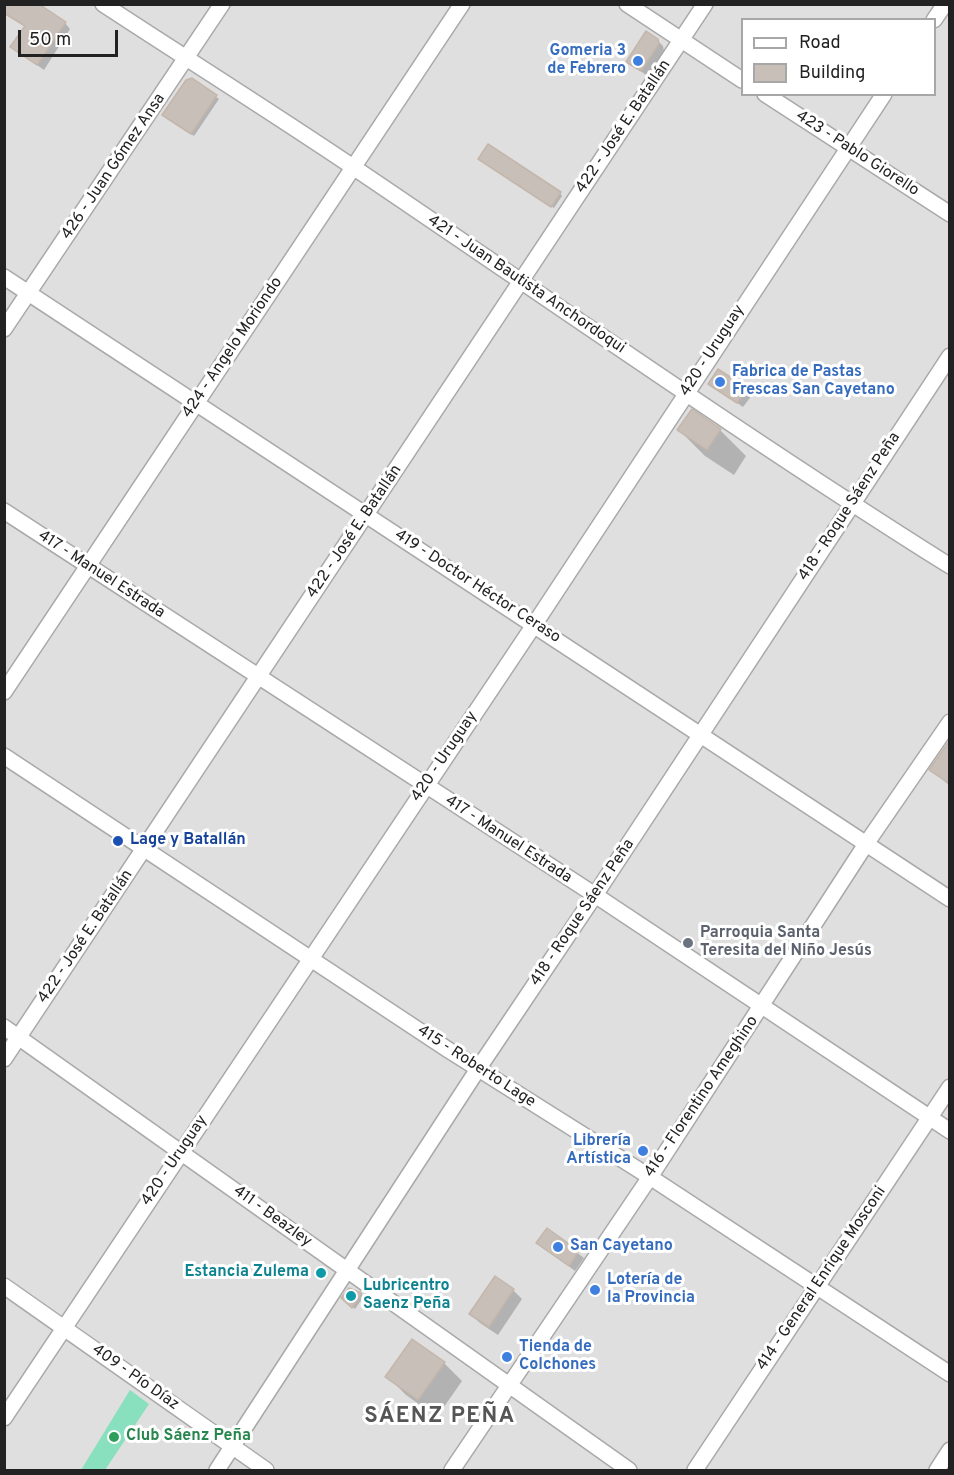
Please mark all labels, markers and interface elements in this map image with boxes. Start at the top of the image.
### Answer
scale bar [21,18,122,56]
legend [741,18,936,96]
text: 50 m [29,29,71,52]
text: Road [799,32,841,55]
place label: Gomeria 3 de Febrero [547,42,626,80]
marker: Gomeria 3 de Febrero [631,54,645,68]
street label: 422 - José E. Batallán [572,57,676,197]
text: Building [799,62,865,85]
street label: 426 - Juan Gómez Ansa [58,90,170,244]
street label: 423 - Pablo Giorello [792,107,922,201]
street label: 421 - Juan Bautista Anchordoqui [423,212,629,358]
street label: 424 - Angelo Moriondo [179,274,287,422]
street label: 420 - Uruguay [676,302,750,400]
place label: Fabrica de Pastas Frescas San Cayetano [732,363,895,401]
marker: Fabrica de Pastas Frescas San Cayetano [713,375,727,389]
street label: 418 - Roque Sáenz Peña [795,429,905,585]
street label: 422 - José E. Batallán [303,462,407,602]
street label: 419 - Doctor Héctor Ceraso [390,526,564,648]
street label: 417 - Manuel Estrada [34,527,168,623]
street label: 420 - Uruguay [408,708,482,806]
street label: 417 - Manuel Estrada [441,792,575,888]
place label: Lage y Batallán [130,831,246,851]
marker: Lage y Batallán [111,834,125,848]
street label: 418 - Roque Sáenz Peña [527,836,639,990]
street label: 422 - José E. Batallán [34,867,138,1007]
place label: Parroquia Santa Teresita del Niño Jesús [700,924,872,962]
marker: Parroquia Santa Teresita del Niño Jesús [681,936,695,950]
street label: 416 - Florentino Ameghino [641,1013,763,1181]
street label: 415 - Roberto Lage [413,1022,539,1112]
street label: 420 - Uruguay [138,1112,212,1210]
place label: Librería Artística [566,1132,631,1170]
marker: Librería Artística [636,1144,650,1158]
street label: 411 - Beazley [229,1182,315,1252]
street label: 414 - General Enrique Mosconi [753,1183,891,1375]
place label: San Cayetano [570,1237,673,1257]
marker: San Cayetano [551,1240,565,1254]
place label: Estancia Zulema [185,1263,309,1283]
marker: Estancia Zulema [314,1266,328,1280]
place label: Lotería de la Provincia [607,1271,695,1309]
place label: Lubricentro Saenz Peña [363,1277,450,1315]
marker: Lotería de la Provincia [588,1283,602,1297]
marker: Lubricentro Saenz Peña [344,1289,358,1303]
place label: Tienda de Colchones [519,1338,596,1376]
street label: 409 - Pío Díaz [88,1341,182,1415]
marker: Tienda de Colchones [500,1350,514,1364]
district label: SÁENZ PEÑA [364,1405,516,1431]
place label: Club Sáenz Peña [126,1427,251,1447]
marker: Club Sáenz Peña [107,1430,121,1444]

